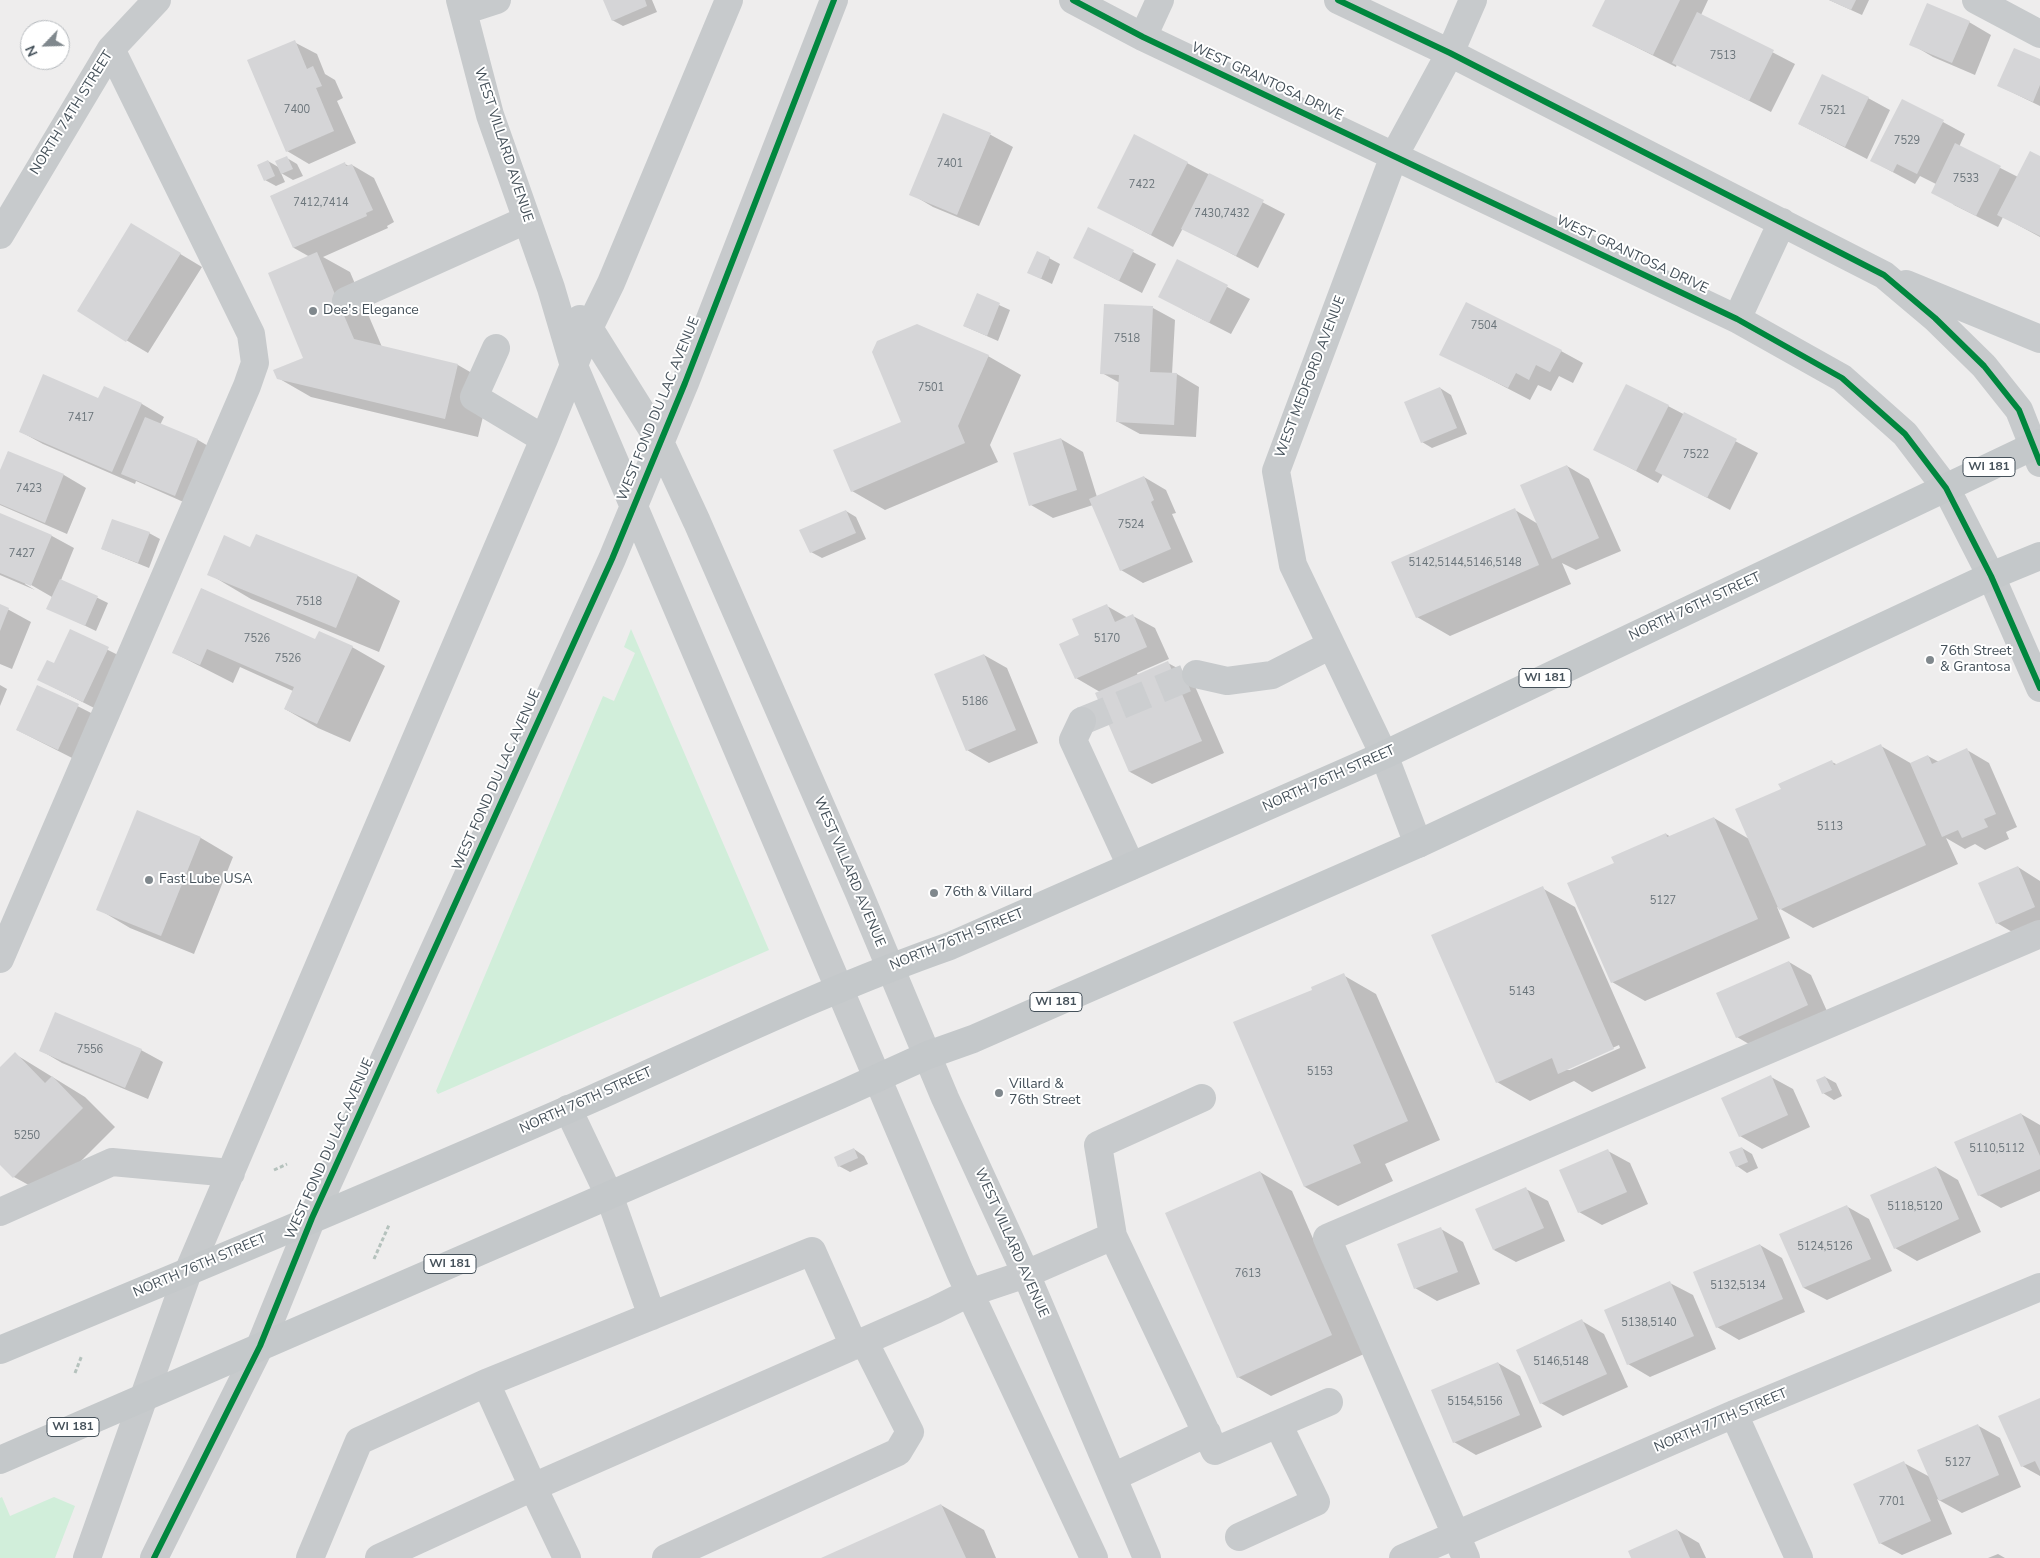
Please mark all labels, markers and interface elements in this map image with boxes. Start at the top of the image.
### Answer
north arrow [20,20,70,70]
street label: WEST GRANTOSA DRIVE [1188,39,1346,125]
street label: NORTH 74TH STREET [27,48,117,178]
house number: 7513 [1710,49,1736,63]
street label: WEST VILLARD AVENUE [470,66,536,224]
house number: 7400 [284,103,310,117]
house number: 7521 [1820,104,1846,118]
house number: 7529 [1894,134,1920,148]
house number: 7401 [937,157,963,171]
house number: 7533 [1953,172,1979,186]
house number: 7422 [1129,178,1155,192]
house number: 7412,7414 [293,196,349,210]
house number: 7430,7432 [1194,207,1250,221]
street label: WEST GRANTOSA DRIVE [1553,212,1711,298]
street label: WEST MEDFORD AVENUE [1272,294,1350,460]
place label: Dee's Elegance [323,303,419,319]
marker: Dee's Elegance [307,305,319,317]
street label: WEST FOND DU LAC AVENUE [614,315,704,503]
house number: 7504 [1471,319,1497,333]
house number: 7518 [1114,332,1140,346]
house number: 7501 [918,381,944,395]
house number: 7417 [68,411,94,425]
house number: 7522 [1683,448,1709,462]
road number: WI 181 [1963,458,2015,477]
house number: 7423 [16,482,42,496]
house number: 7524 [1118,518,1144,532]
house number: 7427 [9,547,35,561]
house number: 5142,5144,5146,5148 [1408,556,1522,570]
street label: NORTH 76TH STREET [1627,569,1763,645]
house number: 7518 [296,595,322,609]
house number: 7526 [244,632,270,646]
house number: 5170 [1094,632,1120,646]
place label: 76th Street & Grantosa [1940,644,2011,676]
house number: 7526 [275,652,301,666]
marker: 76th Street & Grantosa [1924,654,1936,666]
road number: WI 181 [1519,668,1571,688]
street label: WEST FOND DU LAC AVENUE [449,687,545,873]
house number: 5186 [962,695,988,709]
street label: NORTH 76TH STREET [1260,742,1398,816]
street label: WEST VILLARD AVENUE [810,794,888,950]
house number: 5113 [1817,820,1843,834]
place label: Fast Lube USA [159,872,252,888]
marker: Fast Lube USA [143,874,155,886]
place label: 76th & Villard [944,885,1032,901]
marker: 76th & Villard [928,887,940,899]
house number: 5127 [1650,894,1676,908]
street label: NORTH 76TH STREET [888,905,1026,975]
house number: 5143 [1509,985,1535,999]
road number: WI 181 [1030,992,1082,1012]
house number: 7556 [77,1043,103,1057]
street label: WEST FOND DU LAC AVENUE [282,1056,378,1242]
street label: NORTH 76TH STREET [517,1064,655,1138]
house number: 5153 [1307,1065,1333,1079]
place label: Villard & 76th Street [1009,1077,1080,1110]
marker: Villard & 76th Street [993,1087,1005,1099]
house number: 5250 [14,1129,40,1143]
house number: 5110,5112 [1969,1142,2025,1156]
street label: WEST VILLARD AVENUE [970,1166,1052,1320]
house number: 5118,5120 [1887,1200,1943,1214]
street label: NORTH 76TH STREET [131,1230,269,1302]
house number: 5124,5126 [1797,1240,1853,1254]
road number: WI 181 [424,1254,476,1274]
house number: 7613 [1235,1267,1261,1281]
house number: 5132,5134 [1710,1279,1766,1293]
house number: 5138,5140 [1621,1316,1677,1330]
house number: 5146,5148 [1533,1355,1589,1369]
street label: NORTH 77TH STREET [1652,1385,1790,1457]
house number: 5154,5156 [1447,1395,1503,1409]
road number: WI 181 [47,1418,99,1436]
house number: 5127 [1945,1456,1971,1470]
house number: 7701 [1879,1495,1905,1509]

